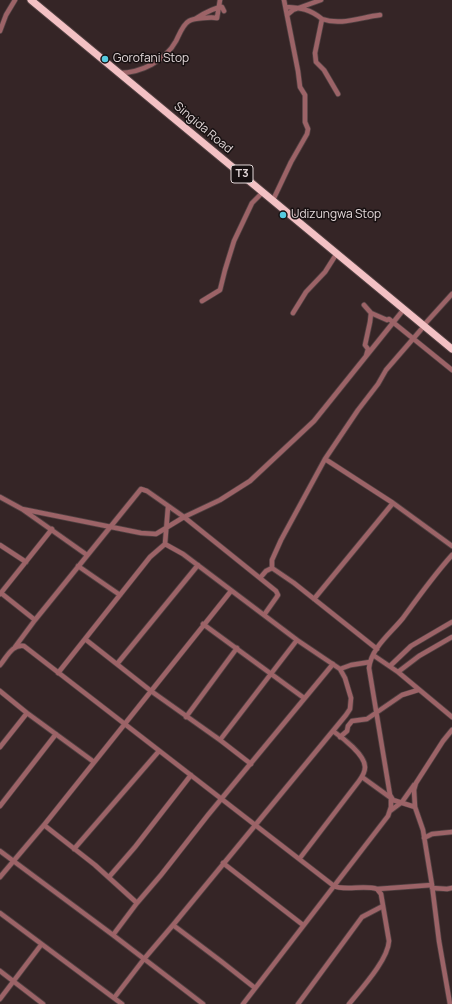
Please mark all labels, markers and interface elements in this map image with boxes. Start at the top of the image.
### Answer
place label: Gorofani Stop [113,52,189,66]
marker: Gorofani Stop [100,54,110,64]
street label: Singida Road [171,99,235,157]
road number: T3 [231,165,253,183]
place label: Udizungwa Stop [291,208,381,222]
marker: Udizungwa Stop [278,210,288,220]

